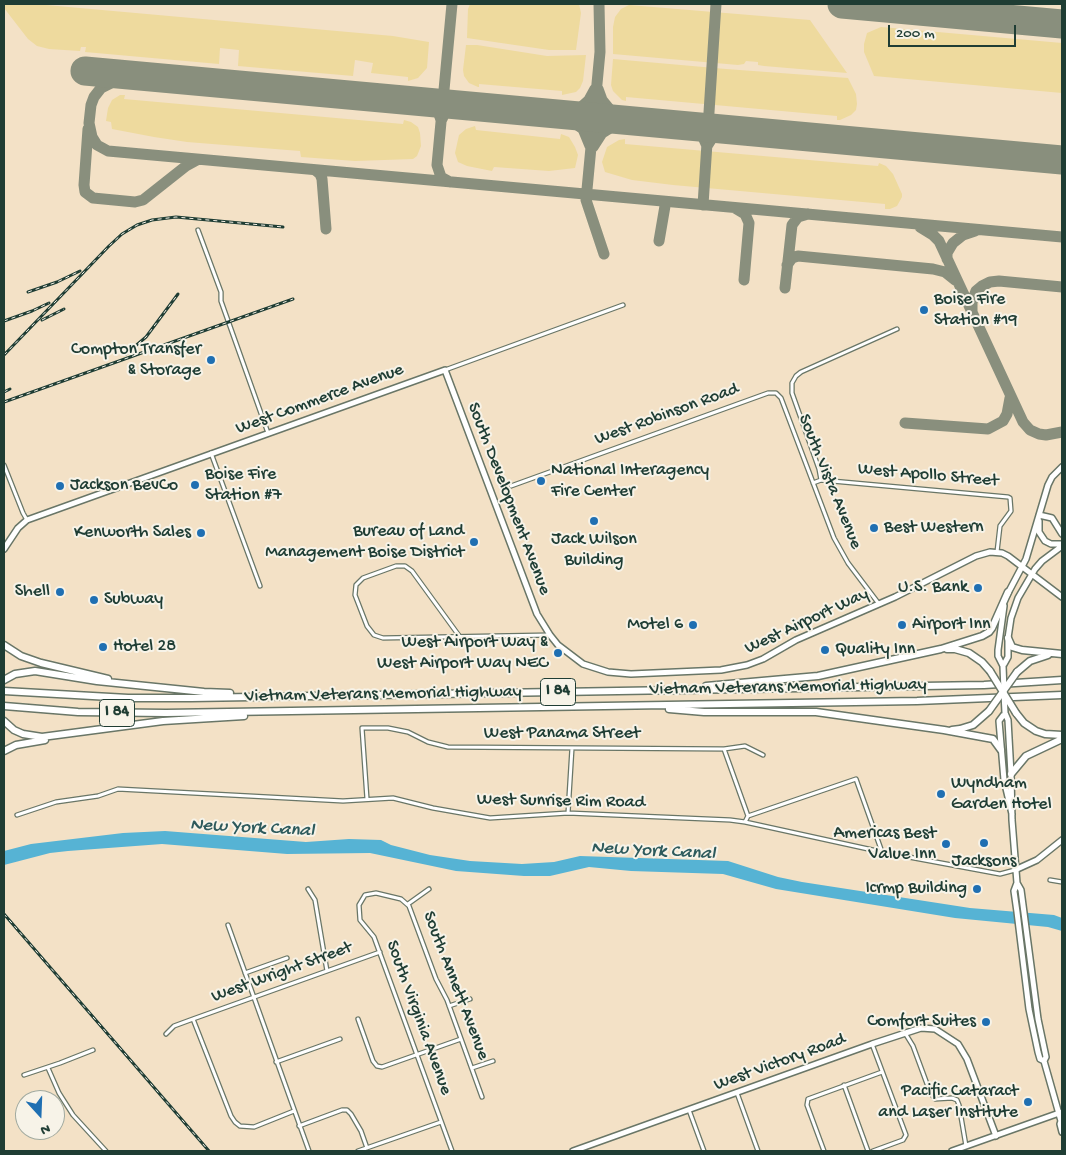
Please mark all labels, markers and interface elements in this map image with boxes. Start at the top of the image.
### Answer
scale bar [891,15,1018,47]
text: 200 m [896,25,935,43]
place label: Boise Fire Station #19 [934,289,1018,332]
marker: Boise Fire Station #19 [918,304,930,316]
place label: Compton Transfer & Storage [71,339,201,382]
marker: Compton Transfer & Storage [205,354,217,366]
street label: West Commerce Avenue [233,360,407,440]
street label: West Robinson Road [592,379,742,451]
street label: South Development Avenue [461,400,555,598]
street label: South Vista Avenue [792,411,866,553]
street label: West Apollo Street [857,459,999,493]
place label: National Interagency Fire Center [551,460,709,502]
place label: Boise Fire Station #7 [205,464,282,506]
place label: Jackson BevCo [70,475,178,497]
marker: National Interagency Fire Center [535,475,547,487]
marker: Boise Fire Station #7 [189,479,201,491]
marker: Jackson BevCo [54,480,66,492]
marker: Jack Wilson Building [588,515,600,527]
place label: Best Western [884,517,984,539]
place label: Bureau of Land Management Boise District [265,521,464,564]
place label: Kenworth Sales [74,522,191,544]
marker: Best Western [868,522,880,534]
marker: Kenworth Sales [195,527,207,539]
place label: Jack Wilson Building [551,529,637,572]
marker: Bureau of Land Management Boise District [468,536,480,548]
place label: U.S. Bank [898,577,968,599]
place label: Shell [15,581,50,603]
marker: U.S. Bank [972,582,984,594]
street label: West Airport Way [742,584,872,660]
marker: Shell [54,586,66,598]
place label: Subway [104,589,163,611]
marker: Subway [88,594,100,606]
place label: Motel 6 [627,614,683,636]
place label: Airport Inn [912,614,991,636]
marker: Motel 6 [687,619,699,631]
marker: Airport Inn [896,619,908,631]
place label: West Airport Way & West Airport Way NEC [377,632,548,674]
place label: Hotel 28 [113,636,176,658]
place label: Quality Inn [835,639,915,661]
marker: Hotel 28 [97,641,109,653]
marker: Quality Inn [819,644,831,656]
marker: West Airport Way & West Airport Way NEC [552,647,564,659]
street label: Vietnam Veterans Memorial Highway [649,675,927,701]
road number: I 84 [540,679,576,706]
street label: Vietnam Veterans Memorial Highway [244,682,522,708]
road number: I 84 [100,700,134,726]
street label: West Panama Street [484,723,640,745]
place label: Wyndham Garden Hotel [951,773,1052,816]
marker: Wyndham Garden Hotel [935,788,947,800]
street label: West Sunrise Rim Road [477,790,645,814]
water label: New York Canal [189,814,315,844]
place label: Americas Best Value Inn [834,823,936,866]
water label: New York Canal [590,837,716,867]
marker: Jacksons [978,837,990,849]
marker: Americas Best Value Inn [940,838,952,850]
place label: Jacksons [952,851,1016,873]
place label: Icrmp Building [866,878,967,900]
marker: Icrmp Building [971,883,983,895]
street label: South Annett Avenue [417,909,493,1063]
street label: West Wright Street [209,938,355,1008]
street label: South Virginia Avenue [380,938,456,1098]
place label: Comfort Suites [867,1011,976,1033]
marker: Comfort Suites [980,1016,992,1028]
street label: West Victory Road [711,1029,849,1097]
place label: Pacific Cataract and Laser Institute [878,1081,1018,1124]
north arrow [15,1090,65,1140]
marker: Pacific Cataract and Laser Institute [1022,1096,1034,1108]
text: N [38,1119,52,1138]

